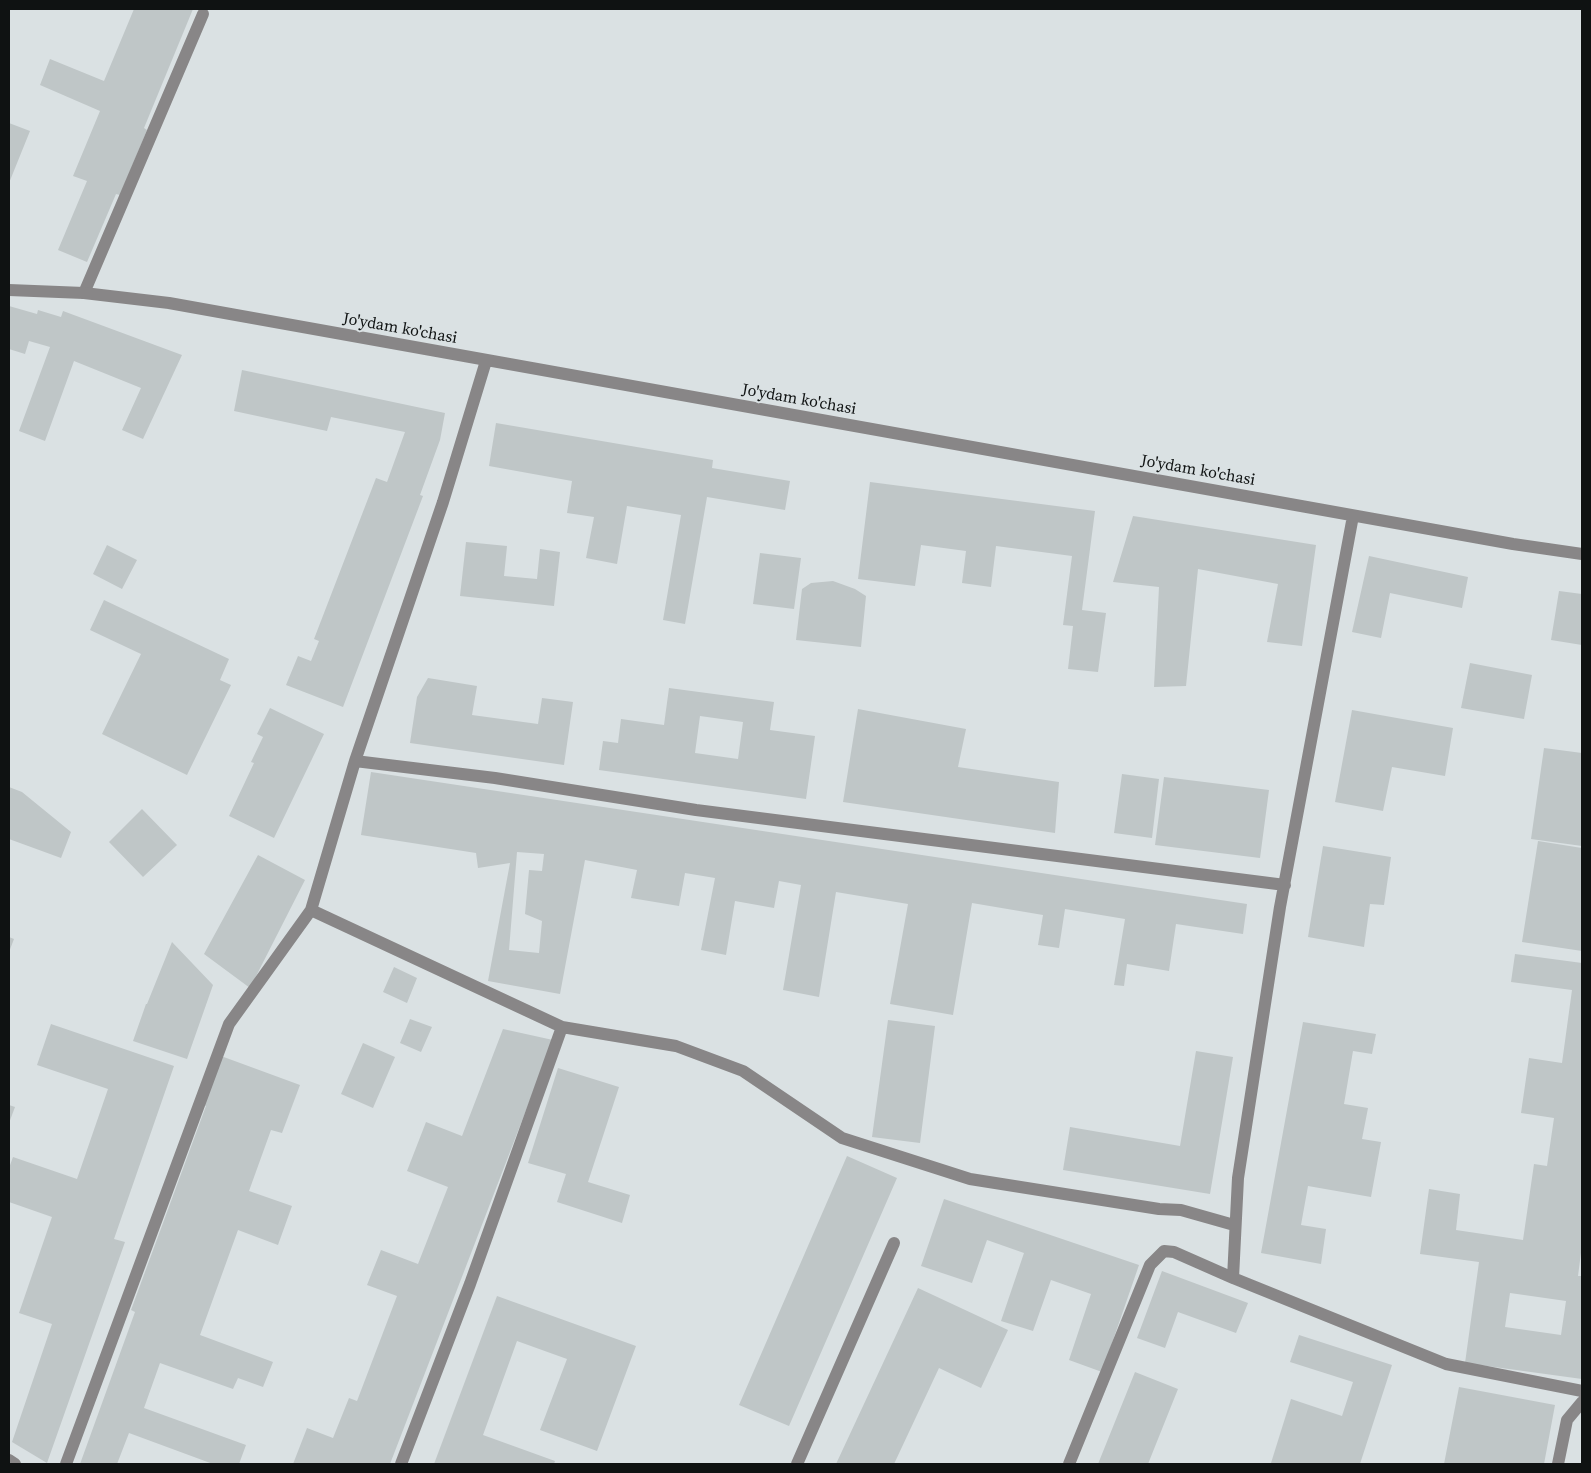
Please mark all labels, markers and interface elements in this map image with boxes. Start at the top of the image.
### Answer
street label: Jo'ydam ko'chasi [341,310,459,348]
street label: Jo'ydam ko'chasi [740,381,858,419]
street label: Jo'ydam ko'chasi [1139,452,1257,490]

